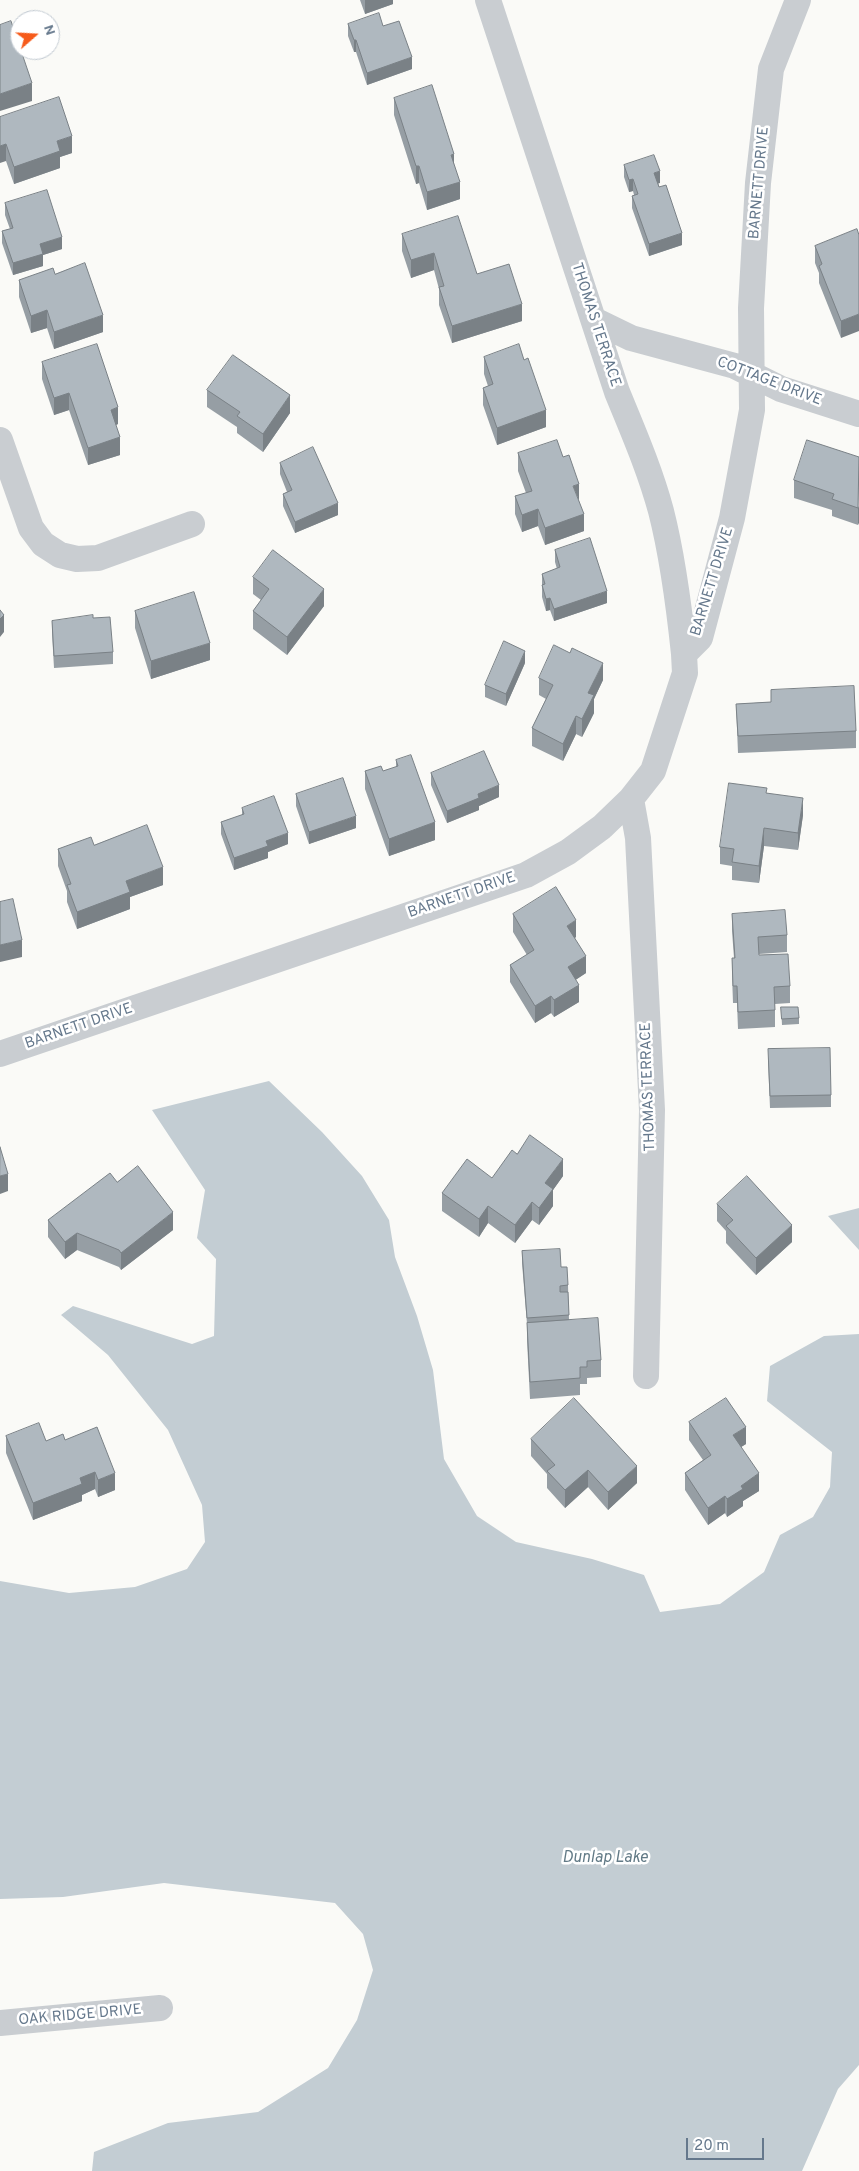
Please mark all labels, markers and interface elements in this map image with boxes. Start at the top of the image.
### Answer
north arrow [10,10,60,60]
text: N [39,23,58,38]
street label: BARNETT DRIVE [746,126,774,240]
street label: THOMAS TERRACE [566,261,624,389]
street label: COTTAGE DRIVE [714,354,824,410]
street label: BARNETT DRIVE [688,525,738,639]
street label: BARNETT DRIVE [406,869,518,923]
street label: BARNETT DRIVE [23,1000,135,1054]
street label: THOMAS TERRACE [638,1022,660,1152]
water label: Dunlap Lake [562,1849,648,1869]
street label: OAK RIDGE DRIVE [18,2002,142,2030]
scale bar [689,2128,766,2160]
text: 20 m [694,2137,729,2156]

